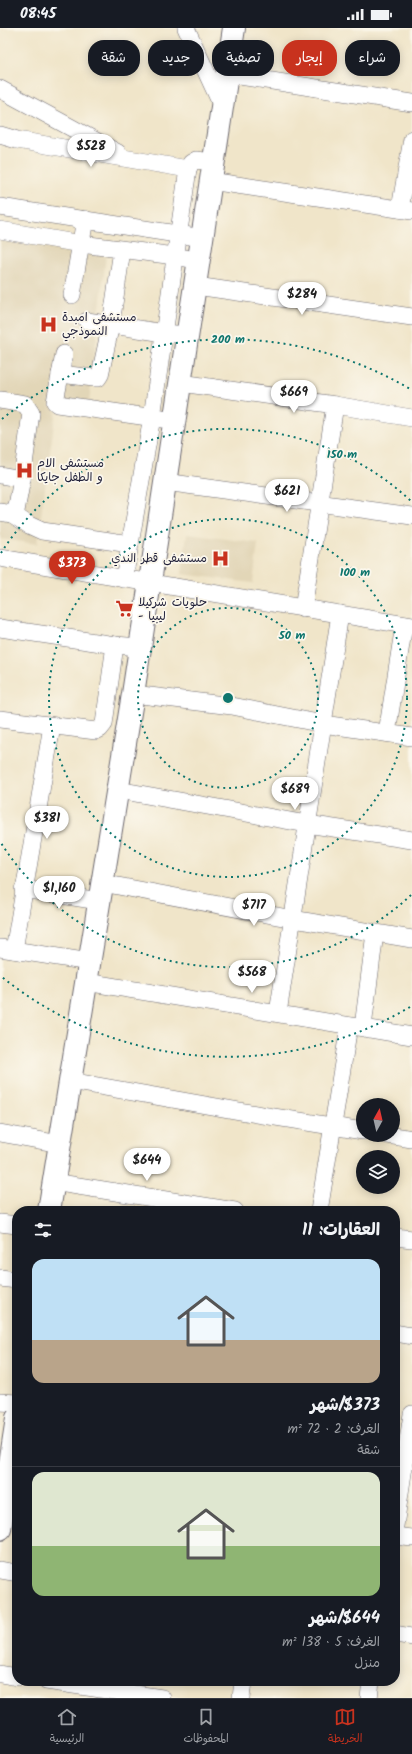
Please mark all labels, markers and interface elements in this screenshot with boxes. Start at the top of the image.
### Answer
text: 08:45 [20,2,56,26]
chip: شقة [88,40,140,76]
chip: جديد [148,40,204,76]
chip: تصفية [212,40,274,76]
chip: إيجار [282,40,337,76]
chip: شراء [345,40,400,76]
pin: $528 [67,134,115,168]
text: $528 [76,136,106,157]
pin: $284 [278,282,326,316]
text: $284 [287,284,317,305]
place label: مستشفى امبدة النموذجي [62,308,136,342]
hospital icon: مستشفى امبدة النموذجي [39,314,59,334]
text: 200 m [211,330,245,349]
pin: $669 [270,380,318,414]
text: $669 [280,382,308,403]
text: 150 m [327,445,357,464]
place label: مستشفى الام و الطفل جايكا [37,454,104,487]
hospital icon: مستشفى الام و الطفل جايكا [14,460,34,480]
pin: $621 [263,479,311,513]
text: $621 [274,481,300,502]
hospital icon: مستشفى قطر الندي [210,548,230,568]
place label: مستشفى قطر الندي [111,549,207,568]
pin: $373 [48,551,96,585]
text: $373 [58,553,86,574]
text: 100 m [340,563,370,582]
place label: حلويات شركيلا - ليبيا [138,593,207,626]
supermarket icon: حلويات شركيلا - ليبيا [115,599,135,619]
text: 50 m [278,626,306,645]
centre of rings [221,691,235,705]
pin: $689 [271,777,319,811]
text: $689 [281,779,310,800]
pin: $381 [23,806,71,840]
text: $381 [34,808,60,829]
pin: $1,160 [26,876,92,910]
text: $1,160 [43,878,75,899]
pin: $717 [230,893,278,927]
text: $717 [242,895,266,916]
pin: $568 [228,960,276,994]
text: $568 [238,962,267,983]
north arrow [356,1098,400,1142]
map controls [356,1098,400,1194]
pin: $644 [123,1148,171,1182]
text: $644 [133,1150,161,1171]
button: layers [356,1150,400,1194]
text: العقارات: 11 [302,1217,380,1244]
icon: filters [32,1219,54,1241]
icon: home [170,1285,242,1357]
text: $373/شهر [310,1392,380,1419]
text: الغرف: 2 · 72 m² [287,1419,380,1440]
text: شقة [357,1440,380,1461]
icon: home [170,1498,242,1570]
text: $644/شهر [309,1605,380,1632]
text: الغرف: 5 · 138 m² [282,1632,380,1653]
text: منزل [354,1653,380,1674]
tab: الرئيسية [50,1706,84,1748]
tab: المحفوظات [183,1706,229,1748]
tab: الخريطة [328,1706,362,1748]

